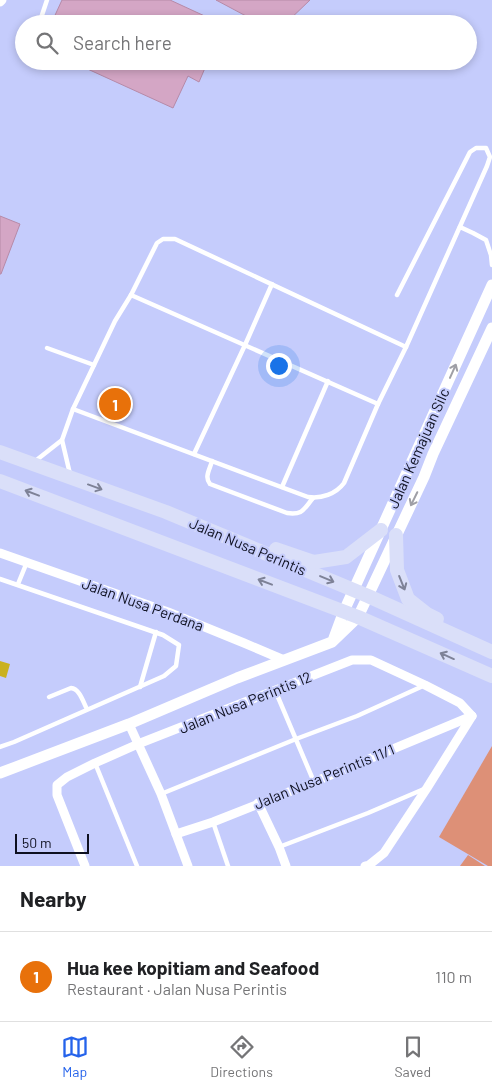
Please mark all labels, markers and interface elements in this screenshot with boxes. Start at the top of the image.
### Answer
search box [15,15,477,70]
icon: search [33,29,61,57]
text: Search here [73,31,172,54]
your location [266,353,292,379]
one-way arrow [449,364,458,379]
pin: 1 [99,385,131,423]
street label: Jalan Kemajuan Silc [383,385,453,511]
one-way arrow [87,483,103,492]
one-way arrow [24,488,40,497]
one-way arrow [408,491,418,506]
street label: Jalan Nusa Perintis [187,513,309,579]
street label: Jalan Nusa Perdana [80,574,206,634]
one-way arrow [398,574,407,590]
one-way arrow [319,575,334,585]
one-way arrow [258,577,273,586]
one-way arrow [440,651,455,661]
street label: Jalan Nusa Perintis 12 [176,667,314,737]
street label: Jalan Nusa Perintis 11/1 [251,740,397,812]
scale bar [15,831,89,854]
text: 50 m [22,834,51,851]
text: Nearby [20,886,86,911]
text: Hua kee kopitiam and Seafood [67,956,319,979]
text: 1 [33,967,39,986]
text: 110 m [435,967,472,986]
text: Restaurant · Jalan Nusa Perintis [67,979,287,998]
tab: Map [61,1033,89,1080]
tab: Directions [210,1033,273,1080]
tab: Saved [394,1033,431,1080]

